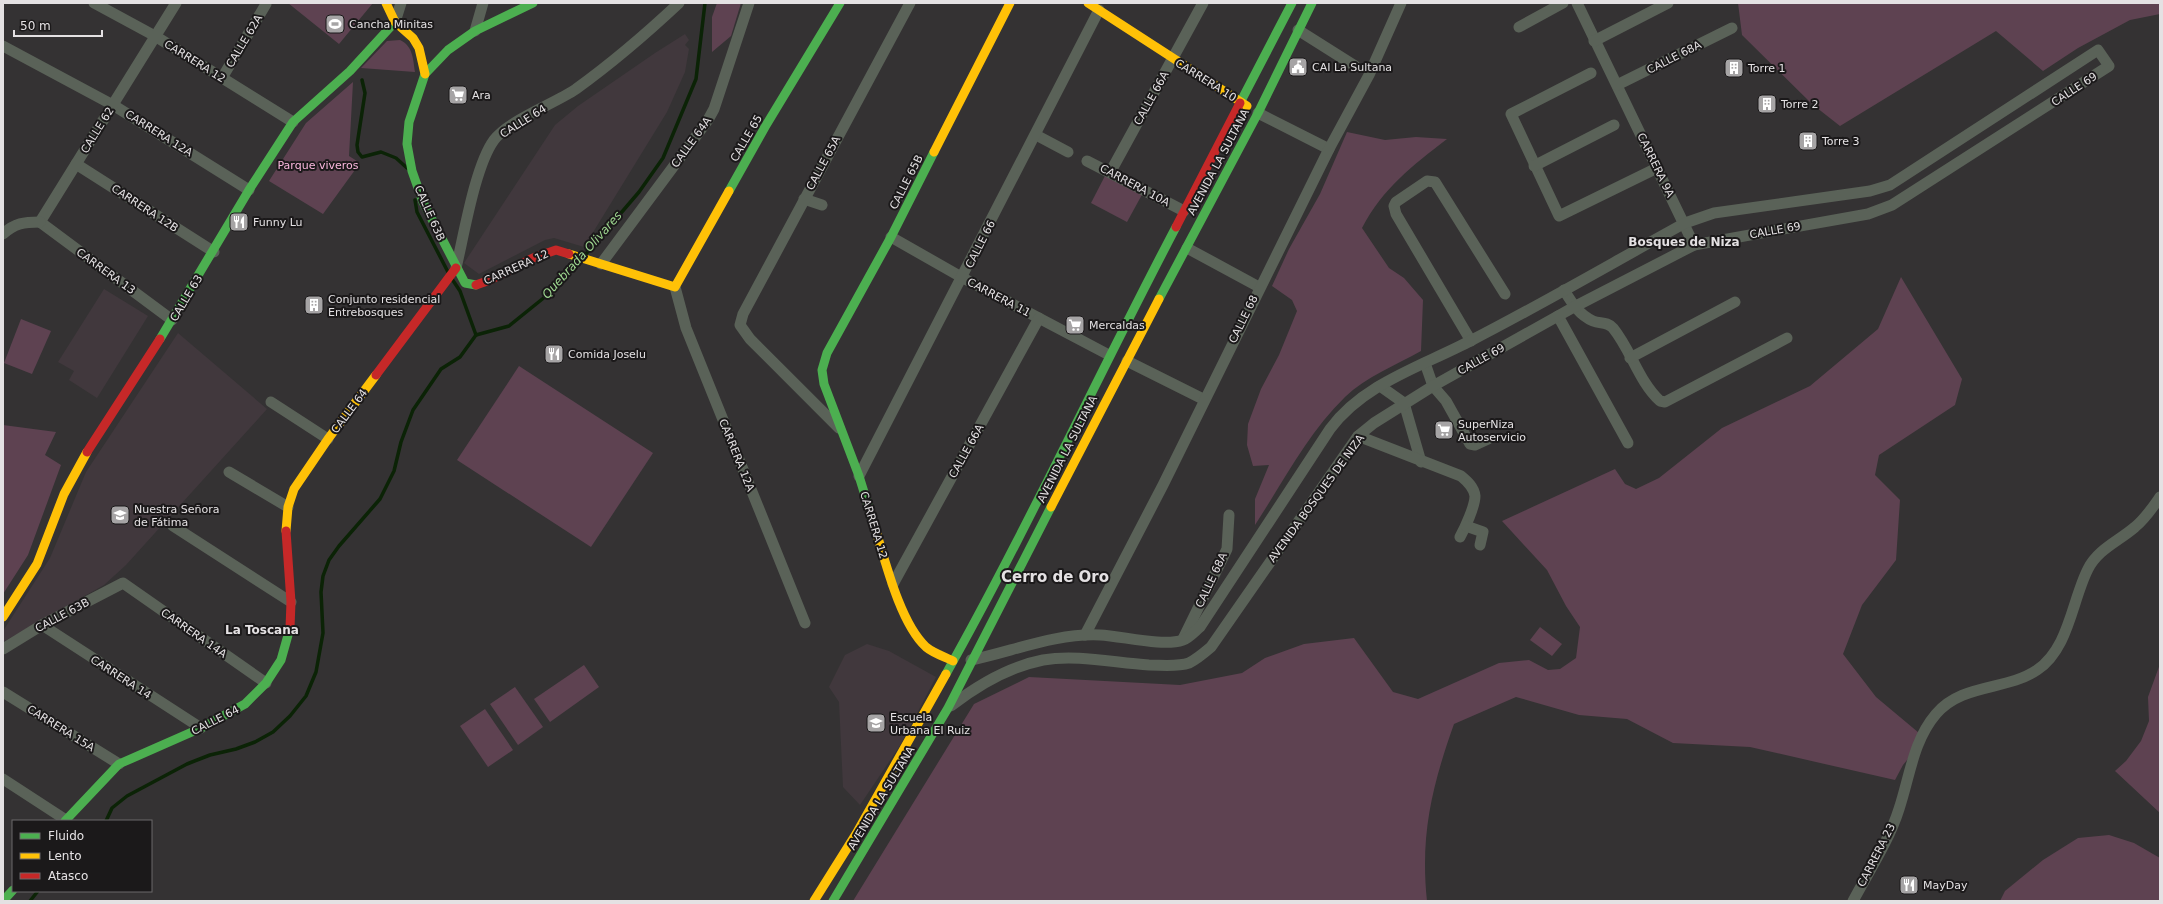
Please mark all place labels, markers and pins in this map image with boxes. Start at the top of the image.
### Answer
sports icon: Cancha Minitas [324,13,346,35]
place label: Cancha Minitas [349,18,433,31]
public building icon: CAI La Sultana [1287,56,1309,78]
building icon: Torre 1 [1723,57,1745,79]
place label: CAI La Sultana [1312,61,1392,74]
place label: Torre 1 [1747,62,1785,75]
supermarket icon: Ara [447,84,469,106]
place label: Ara [472,89,491,102]
building icon: Torre 2 [1756,93,1778,115]
place label: Torre 2 [1780,98,1818,111]
building icon: Torre 3 [1797,130,1819,152]
place label: Torre 3 [1821,135,1859,148]
restaurant icon: Funny Lu [228,211,250,233]
place label: Funny Lu [253,216,303,229]
place label: Conjunto residencial Entrebosques [328,293,440,319]
building icon: Conjunto residencial Entrebosques [303,294,325,316]
supermarket icon: Mercaldas [1064,314,1086,336]
place label: Mercaldas [1089,319,1145,332]
restaurant icon: Comida Joselu [543,343,565,365]
place label: Comida Joselu [568,348,646,361]
place label: SuperNiza Autoservicio [1458,418,1526,444]
supermarket icon: SuperNiza Autoservicio [1433,419,1455,441]
place label: Nuestra Señora de Fátima [134,503,220,529]
school or university icon: Nuestra Señora de Fátima [109,504,131,526]
place label: Escuela Urbana El Ruiz [890,711,970,737]
school or university icon: Escuela Urbana El Ruiz [865,712,887,734]
restaurant icon: MayDay [1898,874,1920,896]
place label: MayDay [1923,879,1968,892]

